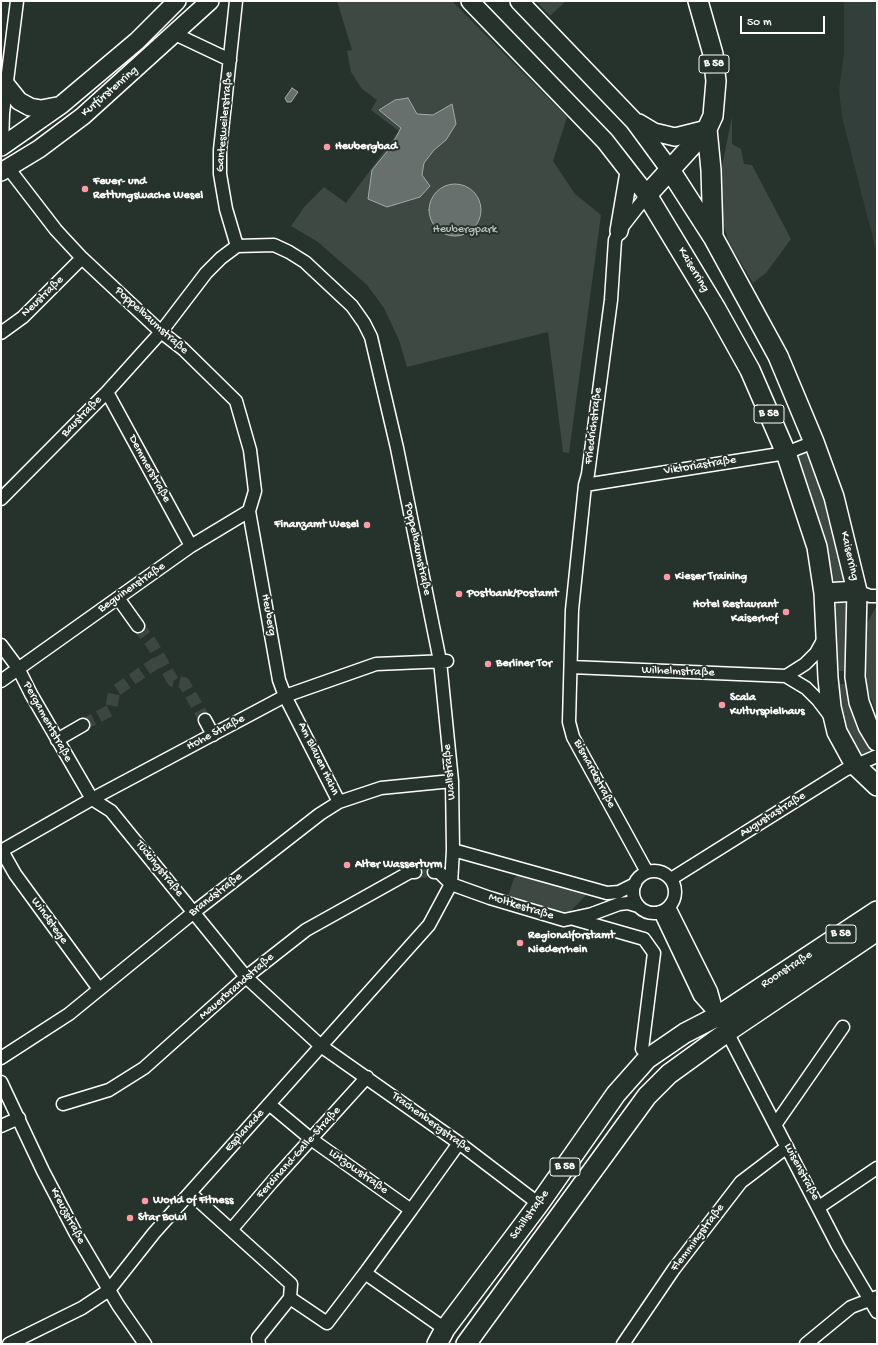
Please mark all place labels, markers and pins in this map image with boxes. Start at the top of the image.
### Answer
place label: Heubergbad [335,140,397,154]
marker: Heubergbad [322,142,332,152]
place label: Feuer- und Rettungswache Wesel [93,175,203,203]
marker: Feuer- und Rettungswache Wesel [80,184,90,194]
place label: Finanzamt Wesel [274,518,359,532]
marker: Finanzamt Wesel [362,520,372,530]
place label: Kieser Training [675,570,747,584]
marker: Kieser Training [662,572,672,582]
place label: Postbank/Postamt [467,587,558,601]
marker: Postbank/Postamt [454,589,464,599]
place label: Hotel Restaurant Kaiserhof [693,598,778,626]
marker: Hotel Restaurant Kaiserhof [781,607,791,617]
place label: Berliner Tor [496,657,552,671]
marker: Berliner Tor [483,659,493,669]
place label: Scala Kulturspielhaus [730,691,805,719]
marker: Scala Kulturspielhaus [717,700,727,710]
place label: Alter Wasserturm [355,858,442,872]
marker: Alter Wasserturm [342,860,352,870]
place label: Regionalforstamt Niederrhein [528,929,615,957]
marker: Regionalforstamt Niederrhein [515,938,525,948]
place label: World of Fitness [153,1194,233,1208]
marker: World of Fitness [140,1196,150,1206]
place label: Star Bowl [138,1211,187,1225]
marker: Star Bowl [125,1213,135,1223]

